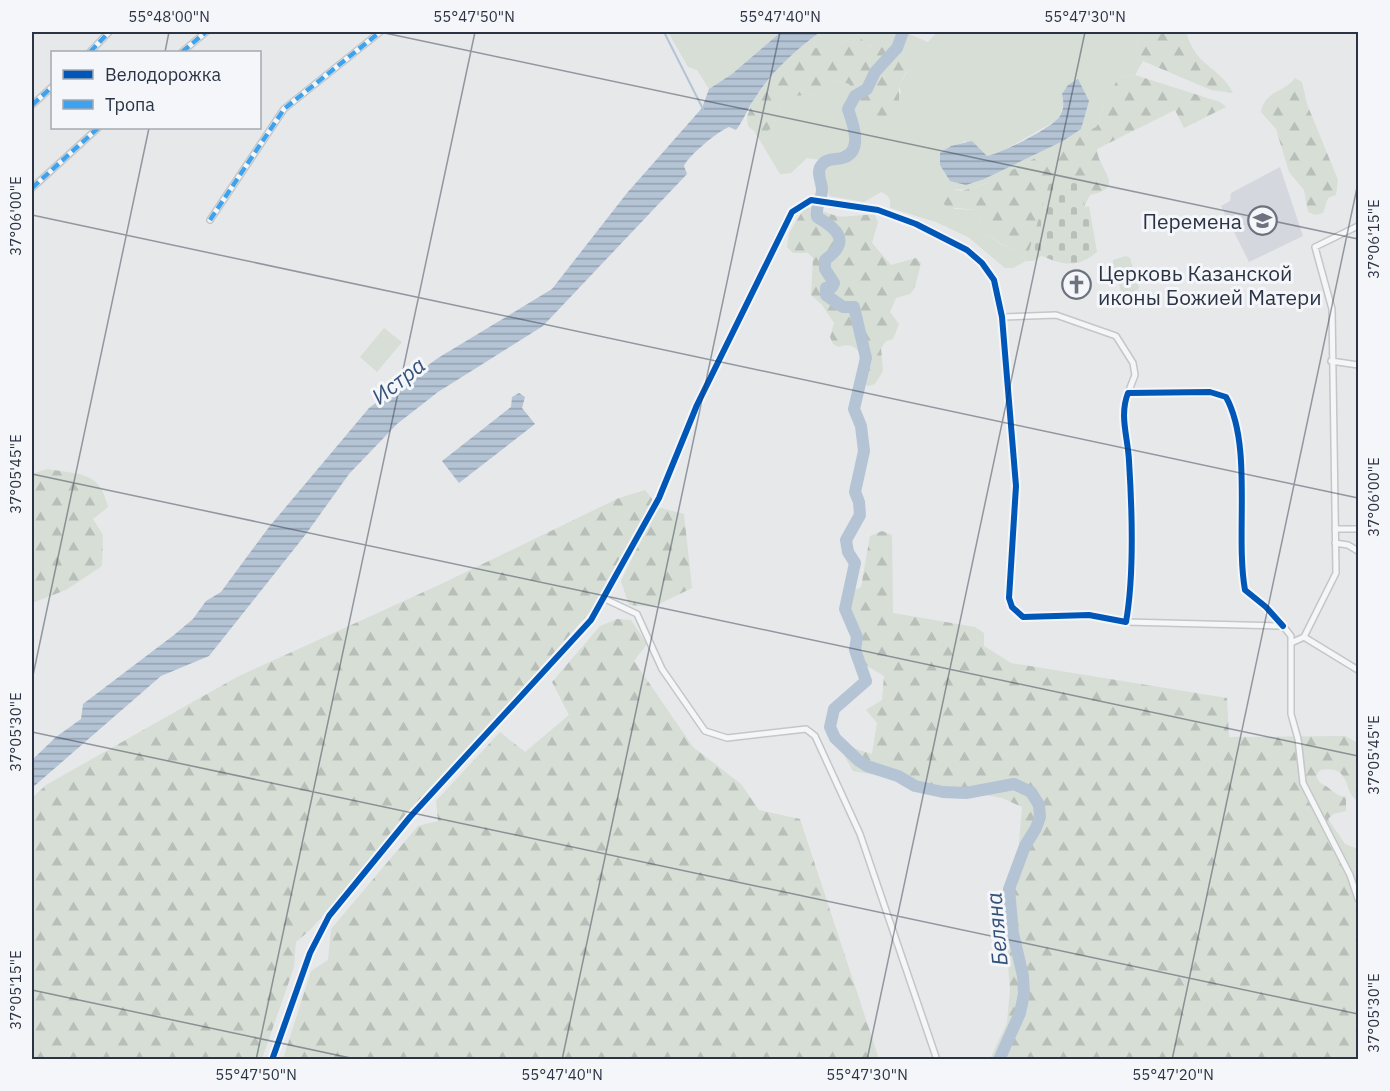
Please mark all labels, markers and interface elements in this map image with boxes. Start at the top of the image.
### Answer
text: 55°48'00"N [128,7,210,26]
text: 55°47'50"N [433,7,515,26]
text: 55°47'40"N [739,7,821,26]
text: 55°47'30"N [1044,7,1126,26]
legend [51,51,261,129]
text: Велодорожка [105,63,221,86]
text: Тропа [105,93,155,116]
text: 37°06'00"E [6,176,25,256]
text: 37°06'15"E [1364,199,1383,279]
school or university icon: Перемена [1247,205,1279,237]
place label: Перемена [1143,207,1242,235]
place label: Церковь Казанской иконы Божией Матери [1098,259,1322,311]
church icon: Церковь Казанской иконы Божией Матери [1061,269,1093,301]
water label: Истра [365,350,431,410]
text: 37°05'45"E [6,434,25,514]
text: 37°06'00"E [1364,457,1383,537]
text: 37°05'30"E [6,692,25,772]
text: 37°05'45"E [1364,715,1383,795]
water label: Беляна [978,891,1014,967]
text: 37°05'15"E [6,950,25,1030]
text: 37°05'30"E [1364,973,1383,1053]
text: 55°47'50"N [215,1065,297,1084]
text: 55°47'40"N [521,1065,603,1084]
text: 55°47'30"N [826,1065,908,1084]
text: 55°47'20"N [1132,1065,1214,1084]

